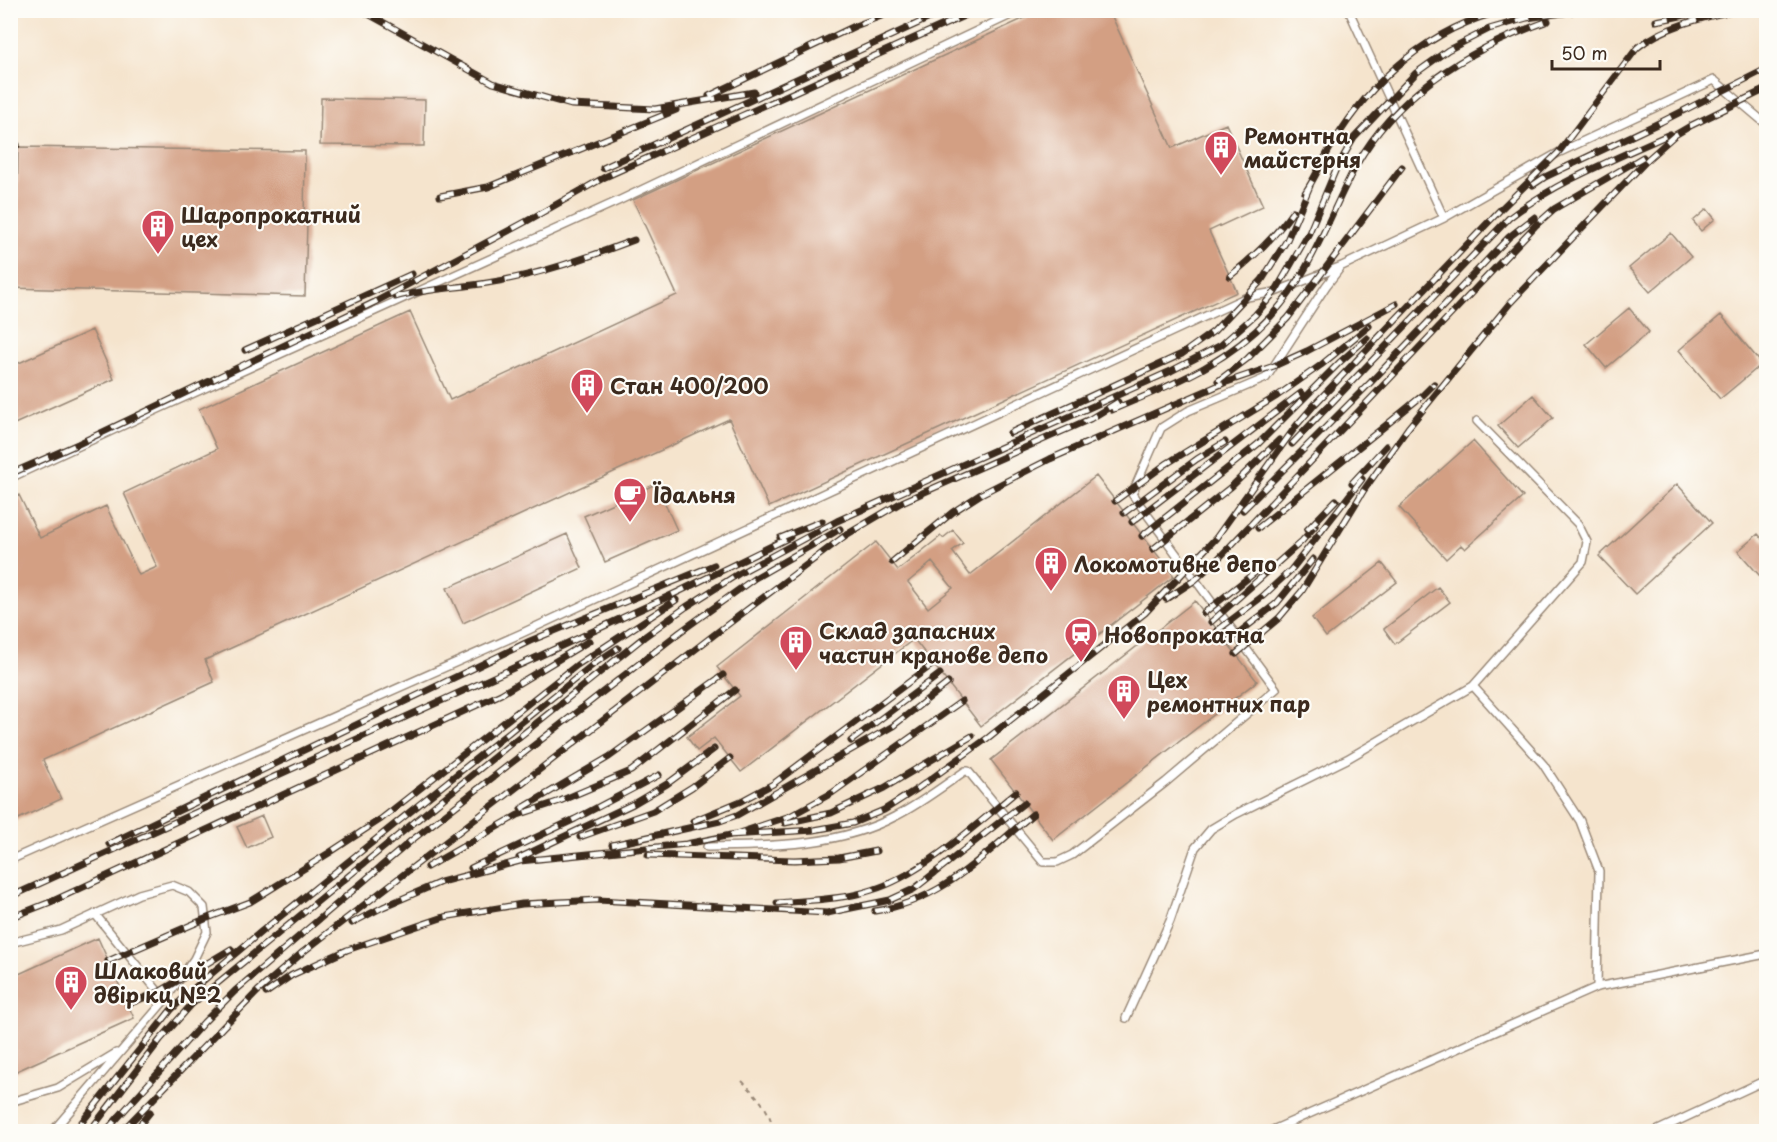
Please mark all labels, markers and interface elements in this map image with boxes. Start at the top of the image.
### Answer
scale bar [1552,33,1660,71]
text: 50 m [1561,39,1608,66]
place label: Ремонтна майстерня [1244,119,1361,175]
building icon: Ремонтна майстерня [1203,129,1239,176]
place label: Шаропрокатний цех [181,198,361,254]
building icon: Шаропрокатний цех [140,208,176,255]
building icon: Стан 400/200 [569,367,605,414]
place label: Стан 400/200 [610,369,769,401]
cafe icon: Їдальня [612,476,648,523]
place label: Їдальня [652,478,736,510]
building icon: Локомотивне депо [1033,545,1069,592]
place label: Локомотивне депо [1074,547,1277,579]
place label: Склад запасних частин кранове депо [819,614,1048,670]
station icon: Новопрокатна [1063,616,1099,663]
place label: Новопрокатна [1104,618,1265,650]
building icon: Склад запасних частин кранове депо [778,624,814,671]
place label: Цех ремонтних пар [1147,663,1310,719]
building icon: Цех ремонтних пар [1106,673,1142,720]
place label: Шлаковий двір кц №2 [94,954,222,1010]
building icon: Шлаковий двір кц №2 [53,964,89,1011]

